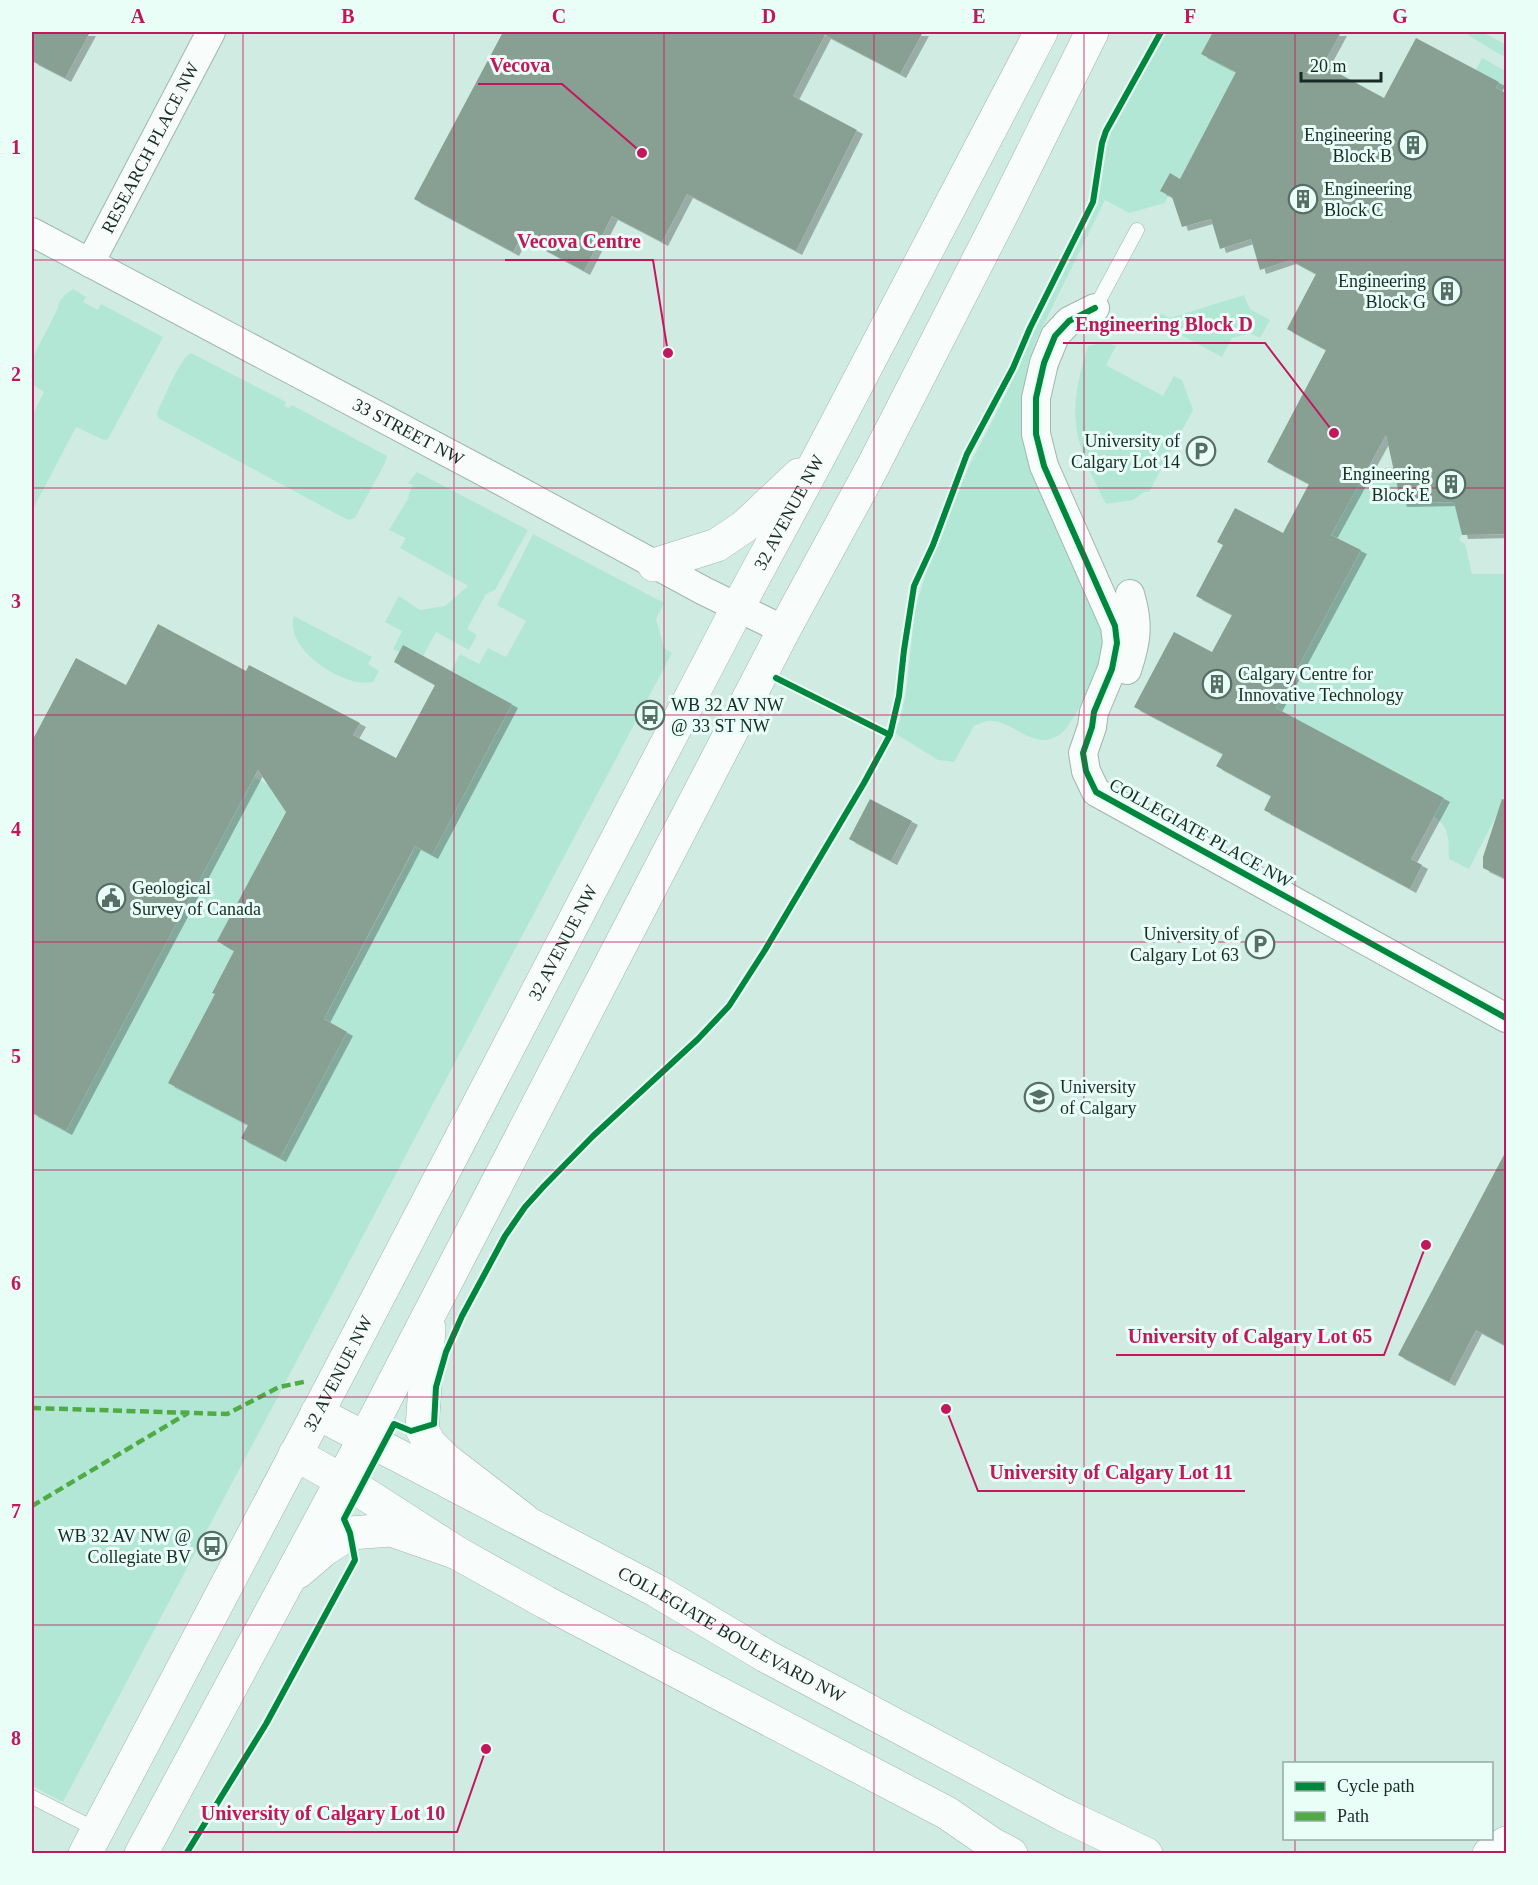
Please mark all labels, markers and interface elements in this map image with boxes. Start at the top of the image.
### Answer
text: A [131,5,146,27]
text: B [341,5,355,27]
text: C [552,5,566,27]
text: D [762,5,776,27]
text: E [972,5,986,27]
text: F [1184,5,1196,27]
text: G [1392,5,1408,27]
scale bar [1301,45,1380,83]
callout: Vecova [478,46,562,84]
text: Vecova [490,54,550,76]
text: 20 m [1310,56,1347,76]
street label: RESEARCH PLACE NW [97,59,203,237]
place label: Engineering Block B [1304,125,1392,166]
building icon: Engineering Block B [1397,129,1429,161]
text: 1 [11,136,21,158]
place label: Engineering Block C [1324,179,1412,220]
building icon: Engineering Block C [1287,183,1319,215]
callout: Vecova Centre [505,222,653,260]
text: Vecova Centre [517,230,641,252]
place label: Engineering Block G [1338,271,1426,312]
building icon: Engineering Block G [1431,275,1463,307]
callout: Engineering Block D [1063,305,1265,343]
text: Engineering Block D [1075,313,1253,336]
text: 2 [11,363,21,385]
street label: 33 STREET NW [349,394,467,469]
place label: University of Calgary Lot 14 [1071,431,1180,472]
parking icon: University of Calgary Lot 14 [1185,435,1217,467]
street label: 32 AVENUE NW [750,452,828,573]
place label: Engineering Block E [1342,464,1430,505]
building icon: Engineering Block E [1435,468,1467,500]
text: 3 [11,590,21,612]
place label: Calgary Centre for Innovative Technology [1238,664,1404,705]
building icon: Calgary Centre for Innovative Technology [1201,668,1233,700]
place label: WB 32 AV NW @ 33 ST NW [671,695,784,736]
bus stop icon: WB 32 AV NW @ 33 ST NW [634,699,666,731]
street label: COLLEGIATE PLACE NW [1106,774,1296,892]
text: 4 [11,818,21,840]
place label: Geological Survey of Canada [132,878,261,919]
street label: 32 AVENUE NW [525,881,601,1004]
public building icon: Geological Survey of Canada [95,882,127,914]
place label: University of Calgary Lot 63 [1130,924,1239,965]
parking icon: University of Calgary Lot 63 [1244,928,1276,960]
text: 5 [11,1045,21,1067]
place label: University of Calgary [1060,1077,1136,1118]
school or university icon: University of Calgary [1023,1081,1055,1113]
text: 6 [11,1272,21,1294]
street label: 32 AVENUE NW [300,1312,377,1435]
callout: University of Calgary Lot 65 [1116,1317,1384,1355]
text: University of Calgary Lot 65 [1128,1325,1372,1348]
callout: University of Calgary Lot 11 [978,1453,1245,1491]
text: University of Calgary Lot 11 [989,1461,1233,1484]
text: 7 [11,1500,21,1522]
place label: WB 32 AV NW @ Collegiate BV [57,1526,191,1567]
bus stop icon: WB 32 AV NW @ Collegiate BV [196,1530,228,1562]
street label: COLLEGIATE BOULEVARD NW [615,1562,849,1706]
text: 8 [11,1727,21,1749]
legend [1283,1762,1493,1840]
text: Cycle path [1337,1776,1414,1796]
callout: University of Calgary Lot 10 [189,1794,457,1832]
text: University of Calgary Lot 10 [201,1802,445,1825]
text: Path [1337,1806,1369,1826]

